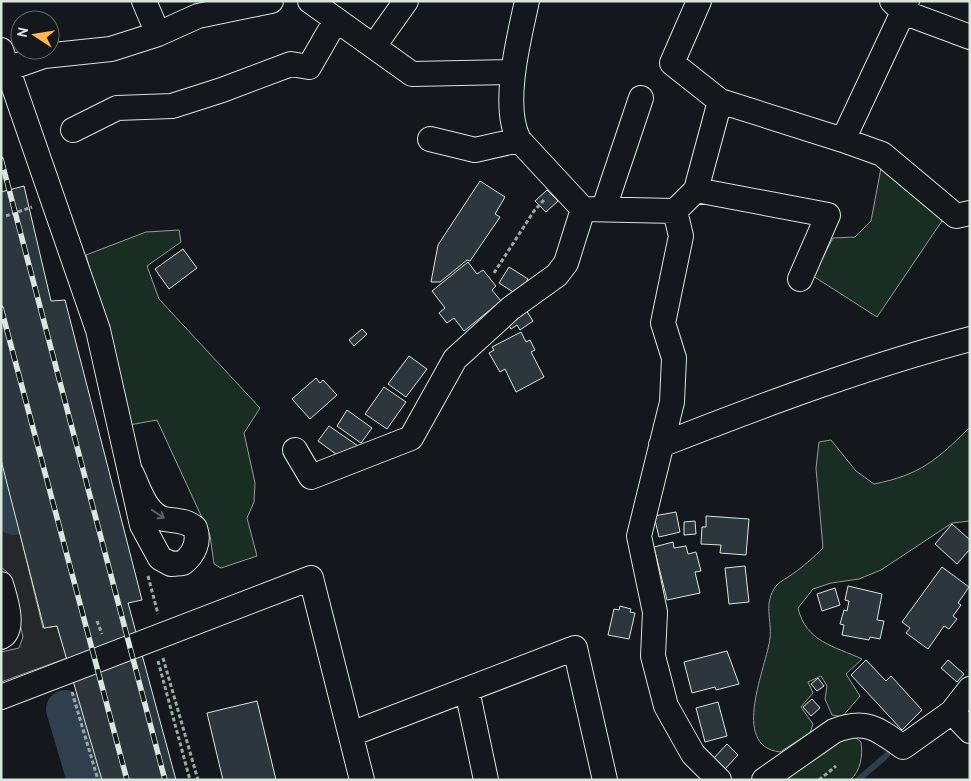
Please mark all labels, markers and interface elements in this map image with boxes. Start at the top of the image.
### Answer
north arrow [10,10,60,60]
text: N [14,26,33,39]
one-way arrow [151,509,165,520]

